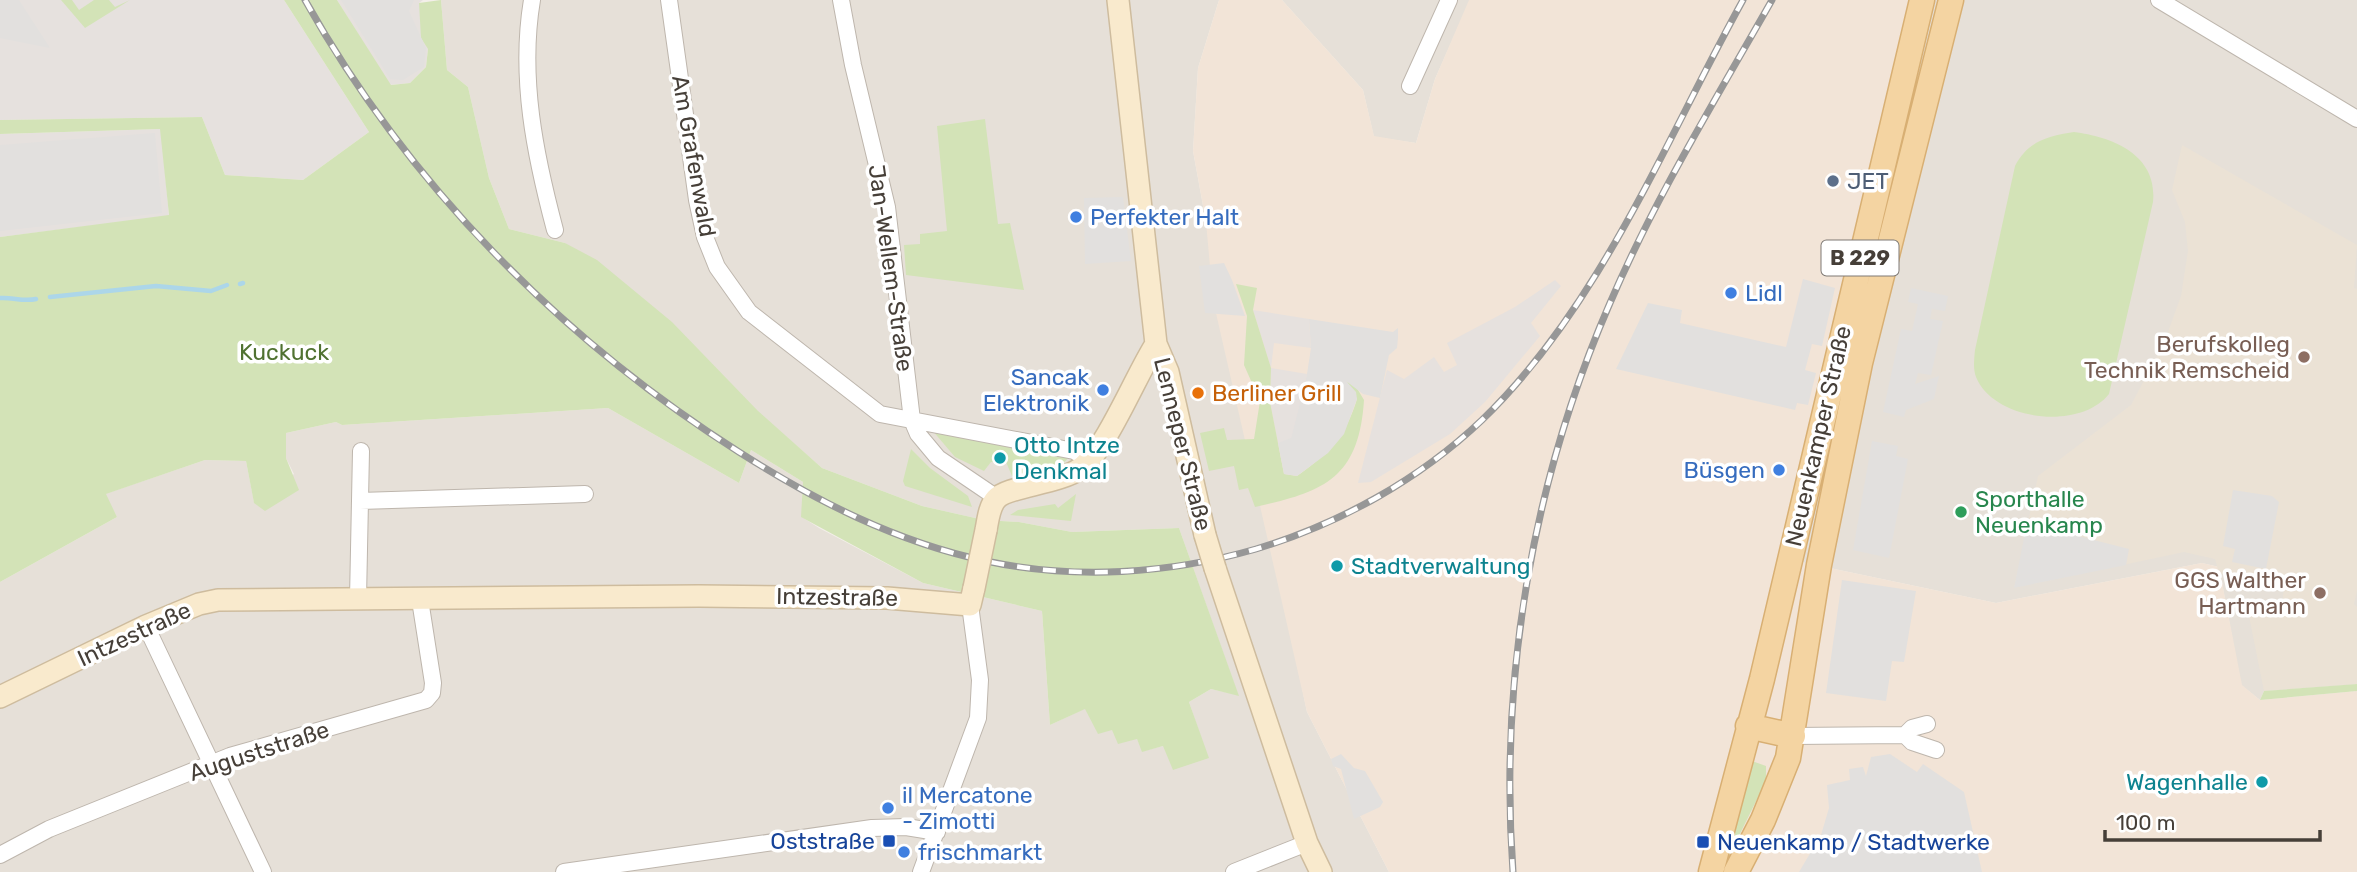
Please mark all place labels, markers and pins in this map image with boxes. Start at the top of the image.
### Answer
place label: JET [1847,167,1889,195]
marker: JET [1825,173,1841,189]
place label: Perfekter Halt [1090,203,1239,231]
marker: Perfekter Halt [1068,209,1084,225]
place label: Lidl [1745,279,1783,307]
marker: Lidl [1723,285,1739,301]
place label: Berufskolleg Technik Remscheid [2084,330,2290,384]
marker: Berufskolleg Technik Remscheid [2296,349,2312,365]
place label: Sancak Elektronik [983,363,1089,417]
place label: Berliner Grill [1212,379,1342,407]
marker: Sancak Elektronik [1095,382,1111,398]
marker: Berliner Grill [1190,385,1206,401]
place label: Otto Intze Denkmal [1014,431,1120,485]
marker: Otto Intze Denkmal [992,450,1008,466]
place label: Büsgen [1684,456,1765,484]
marker: Büsgen [1771,462,1787,478]
place label: Sporthalle Neuenkamp [1975,485,2103,539]
marker: Sporthalle Neuenkamp [1953,504,1969,520]
place label: Stadtverwaltung [1351,552,1531,580]
marker: Stadtverwaltung [1329,558,1345,574]
place label: GGS Walther Hartmann [2174,566,2306,620]
marker: GGS Walther Hartmann [2312,585,2328,601]
place label: Wagenhalle [2126,768,2248,796]
marker: Wagenhalle [2254,774,2270,790]
place label: il Mercatone - Zimotti [902,781,1033,835]
marker: il Mercatone - Zimotti [880,800,896,816]
place label: Oststraße [770,827,875,855]
place label: Neuenkamp / Stadtwerke [1717,828,1990,856]
marker: Oststraße [881,833,897,849]
marker: Neuenkamp / Stadtwerke [1695,834,1711,850]
place label: frischmarkt [918,838,1042,866]
marker: frischmarkt [896,844,912,860]

